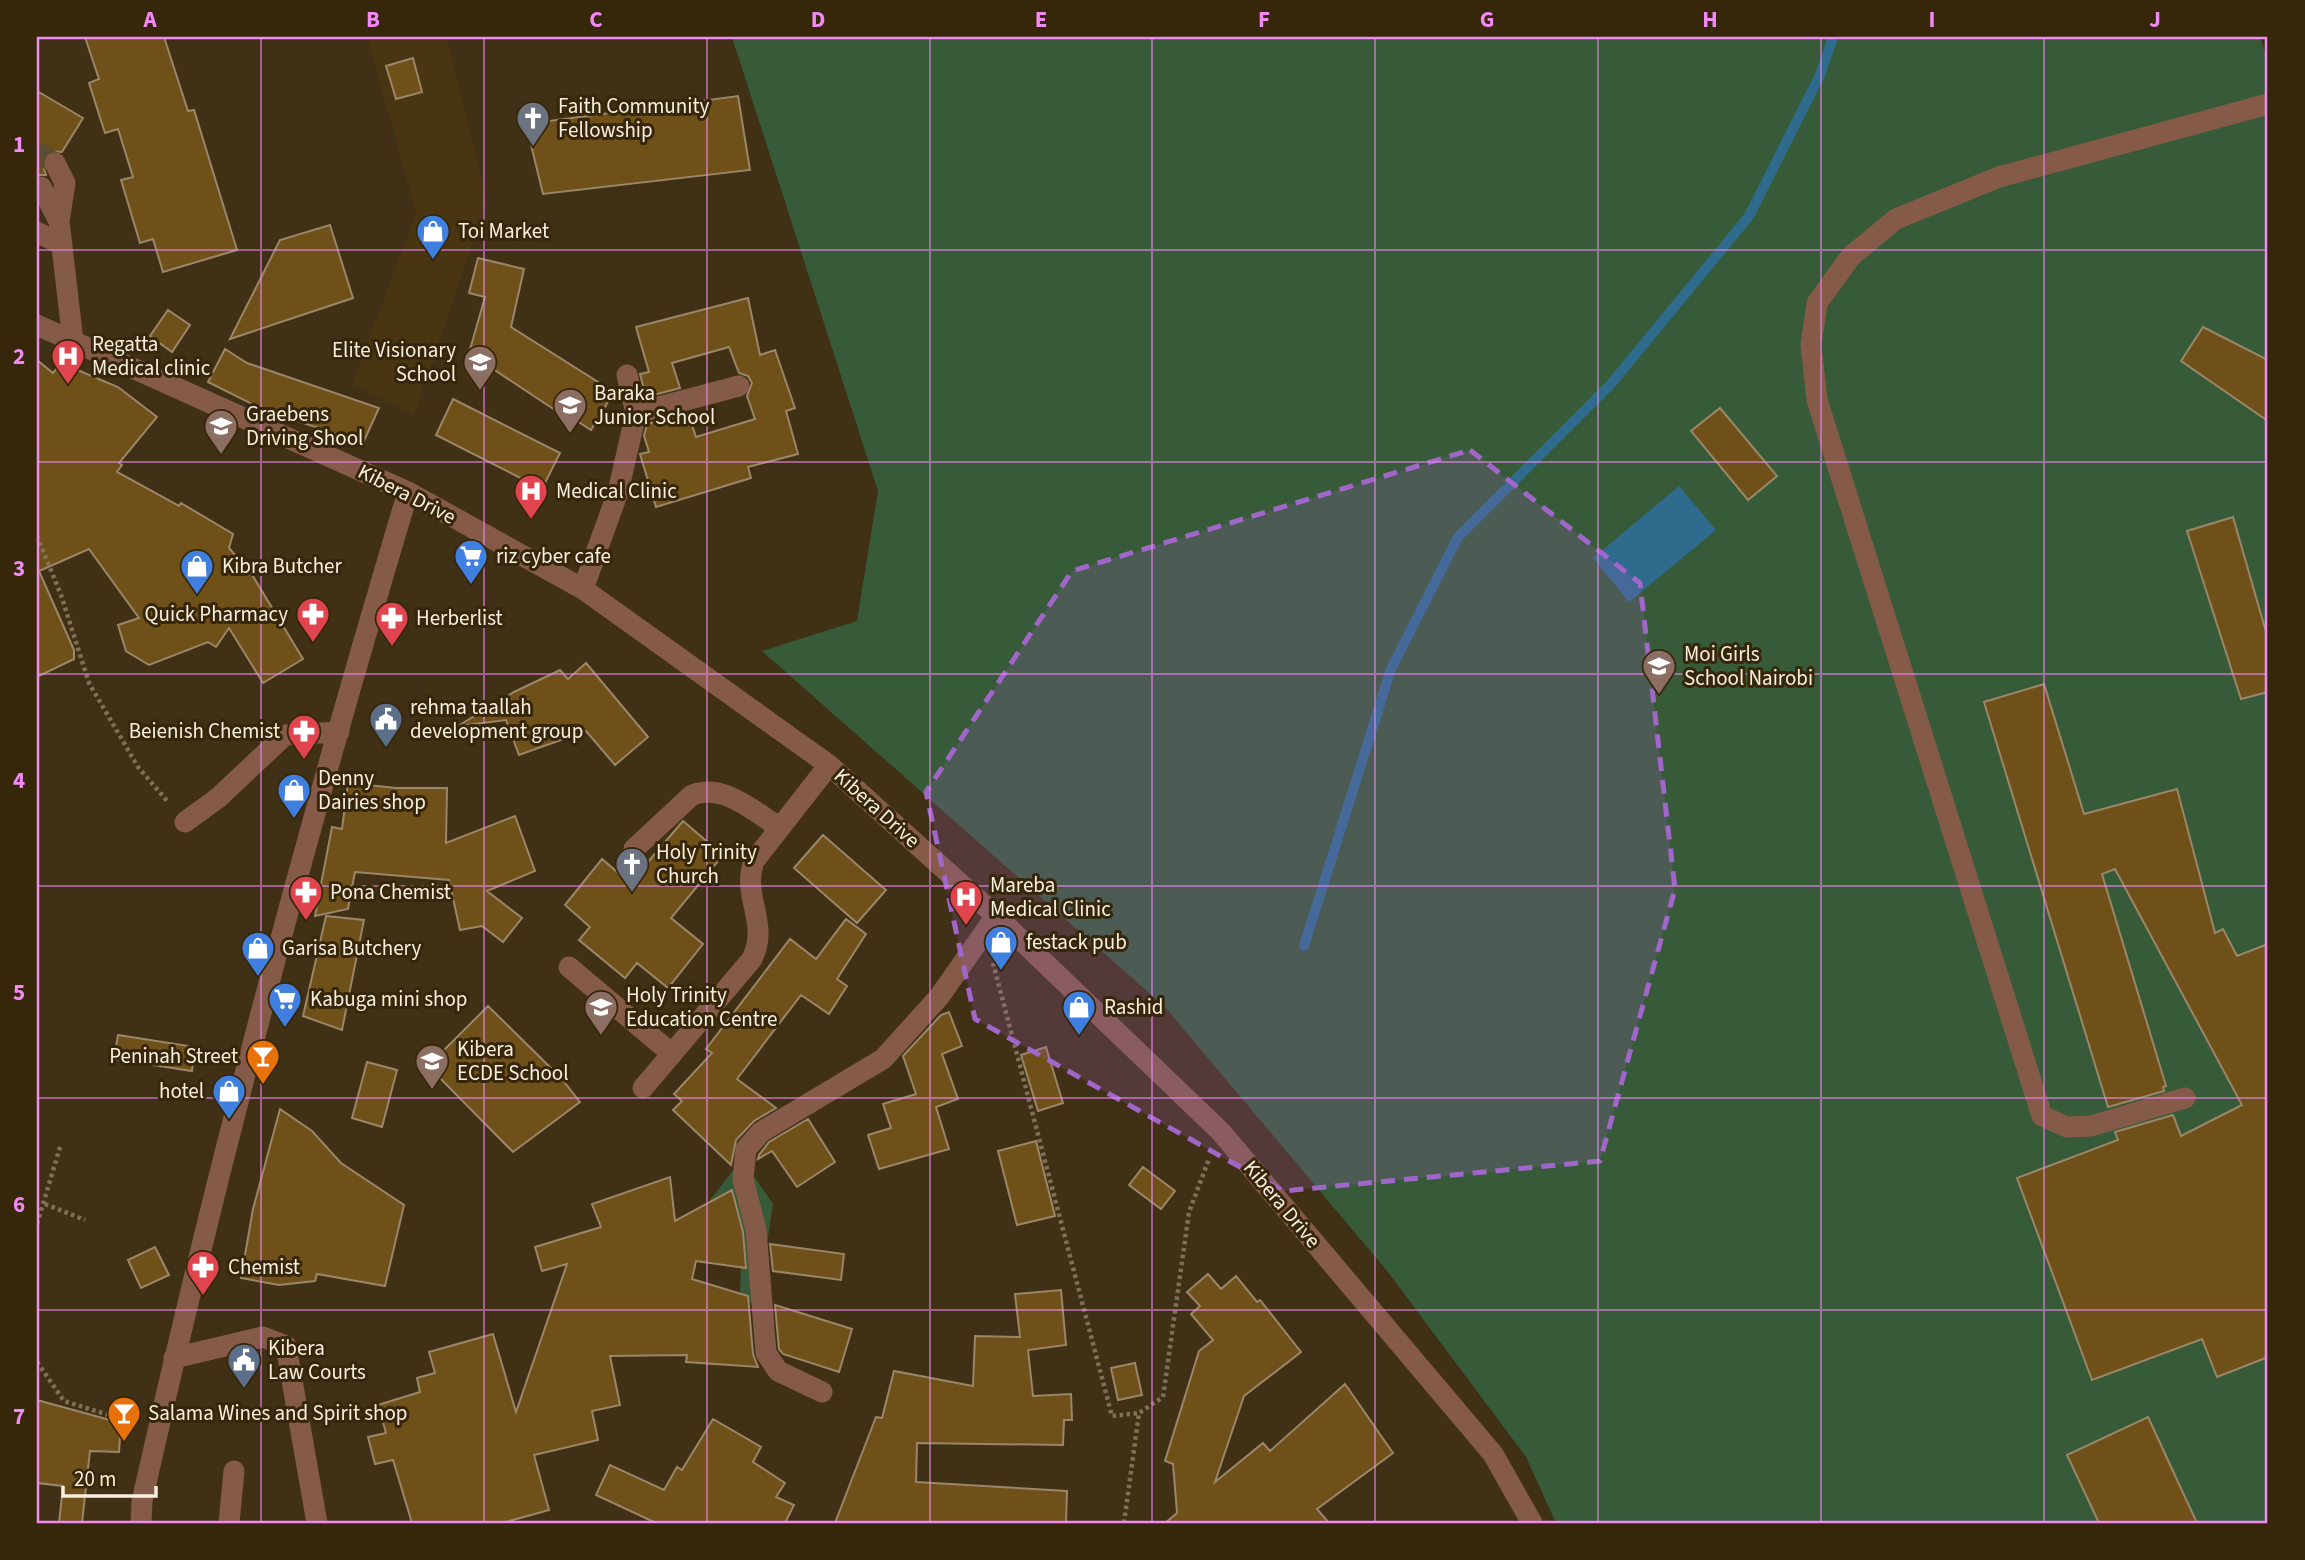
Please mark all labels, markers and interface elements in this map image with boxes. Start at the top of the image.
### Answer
text: A [142,3,157,36]
text: B [366,3,380,36]
text: C [589,3,603,36]
text: D [811,3,825,36]
text: E [1035,3,1047,36]
text: F [1258,3,1270,36]
text: G [1480,3,1494,36]
text: H [1702,3,1718,36]
text: I [1929,3,1935,36]
text: J [2149,3,2161,36]
place label: Faith Community Fellowship [558,91,710,145]
church icon: Faith Community Fellowship [514,99,552,148]
text: 1 [13,128,25,161]
shop icon: Toi Market [414,212,452,261]
place label: Toi Market [458,216,549,246]
place label: Regatta Medical clinic [92,329,211,383]
place label: Elite Visionary School [332,335,456,389]
hospital icon: Regatta Medical clinic [49,337,87,386]
text: 2 [13,340,25,373]
school or university icon: Elite Visionary School [461,343,499,392]
place label: Baraka Junior School [594,378,715,432]
school or university icon: Baraka Junior School [551,386,589,435]
place label: Graebens Driving Shool [246,399,363,453]
school or university icon: Graebens Driving Shool [202,407,240,456]
street label: Kibera Drive [353,456,461,532]
hospital icon: Medical Clinic [512,472,550,521]
place label: Medical Clinic [556,476,677,506]
supermarket icon: riz cyber cafe [452,537,490,586]
place label: riz cyber cafe [496,541,611,571]
shop icon: Kibra Butcher [178,547,216,596]
place label: Kibra Butcher [222,551,343,581]
text: 3 [13,552,25,585]
pharmacy icon: Quick Pharmacy [294,595,332,644]
place label: Quick Pharmacy [145,599,288,629]
pharmacy icon: Herberlist [373,599,411,648]
place label: Herberlist [416,603,503,633]
place label: Moi Girls School Nairobi [1684,639,1813,693]
school or university icon: Moi Girls School Nairobi [1640,647,1678,696]
place label: rehma taallah development group [410,692,583,746]
public building icon: rehma taallah development group [367,700,405,749]
pharmacy icon: Beienish Chemist [285,712,323,761]
place label: Beienish Chemist [129,716,280,746]
street label: Kibera Drive [827,761,927,855]
place label: Denny Dairies shop [318,763,426,817]
text: 4 [13,764,25,797]
shop icon: Denny Dairies shop [275,771,313,820]
place label: Holy Trinity Church [656,837,757,891]
church icon: Holy Trinity Church [613,845,651,894]
place label: Mareba Medical Clinic [990,870,1111,924]
pharmacy icon: Pona Chemist [287,873,325,922]
place label: Pona Chemist [330,877,451,907]
hospital icon: Mareba Medical Clinic [947,878,985,927]
shop icon: festack pub [982,923,1020,972]
place label: festack pub [1026,927,1127,957]
shop icon: Garisa Butchery [239,929,277,978]
place label: Garisa Butchery [282,933,421,963]
text: 5 [13,976,25,1009]
supermarket icon: Kabuga mini shop [266,980,304,1029]
place label: Holy Trinity Education Centre [626,980,777,1034]
place label: Kabuga mini shop [310,984,468,1014]
school or university icon: Holy Trinity Education Centre [582,988,620,1037]
shop icon: Rashid [1060,988,1098,1037]
place label: Rashid [1104,992,1164,1022]
place label: Kibera ECDE School [457,1034,569,1088]
bar icon: Peninah Street [244,1037,282,1086]
place label: Peninah Street [109,1041,238,1071]
school or university icon: Kibera ECDE School [413,1042,451,1091]
shop icon: hotel [210,1072,248,1121]
place label: hotel [159,1076,204,1106]
street label: Kibera Drive [1236,1154,1328,1254]
text: 6 [13,1188,25,1221]
pharmacy icon: Chemist [184,1248,222,1297]
place label: Chemist [228,1252,300,1282]
place label: Kibera Law Courts [268,1333,366,1387]
public building icon: Kibera Law Courts [225,1341,263,1390]
bar icon: Salama Wines and Spirit shop [105,1394,143,1443]
place label: Salama Wines and Spirit shop [148,1398,407,1428]
text: 7 [13,1400,25,1433]
scale bar [63,1455,156,1499]
text: 20 m [74,1464,116,1494]

